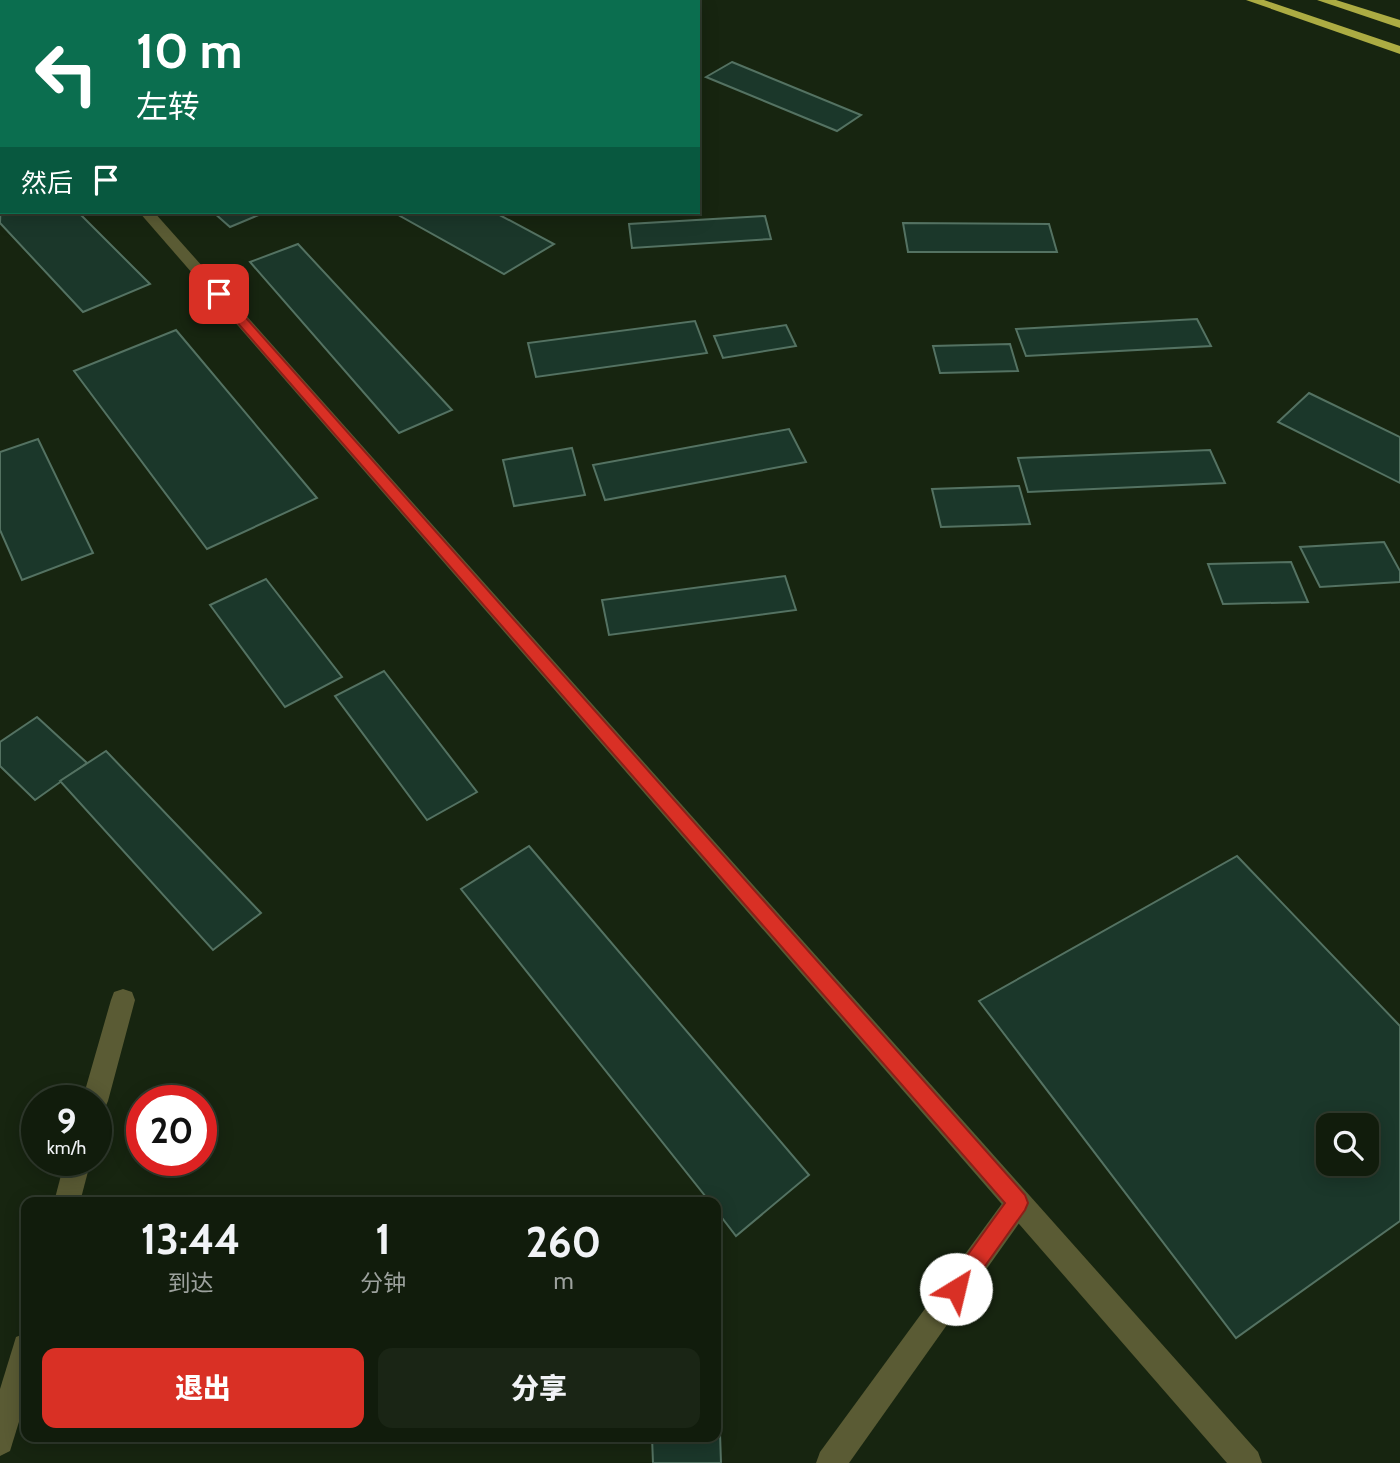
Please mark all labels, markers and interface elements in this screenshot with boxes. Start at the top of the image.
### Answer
text: 10 m [136,21,242,80]
icon: left [21,28,112,119]
text: 左转 [136,87,200,126]
icon: arrive [87,161,125,199]
text: 然后 [21,167,73,199]
pin [189,264,249,324]
icon: arrive [200,275,238,313]
speed limit sign: 20 [126,1085,217,1176]
text: 9 [57,1100,76,1143]
map controls [1316,1113,1379,1176]
button: search [1316,1113,1379,1176]
text: km/h [47,1137,86,1159]
text: 13:44 [141,1213,240,1265]
text: 1 [375,1213,391,1265]
text: 260 [526,1216,601,1268]
position arrow [919,1252,993,1326]
text: m [553,1267,574,1295]
text: 到达 [168,1269,214,1297]
text: 分钟 [360,1269,406,1297]
button: 退出 [42,1348,364,1428]
button: 分享 [378,1348,700,1428]

